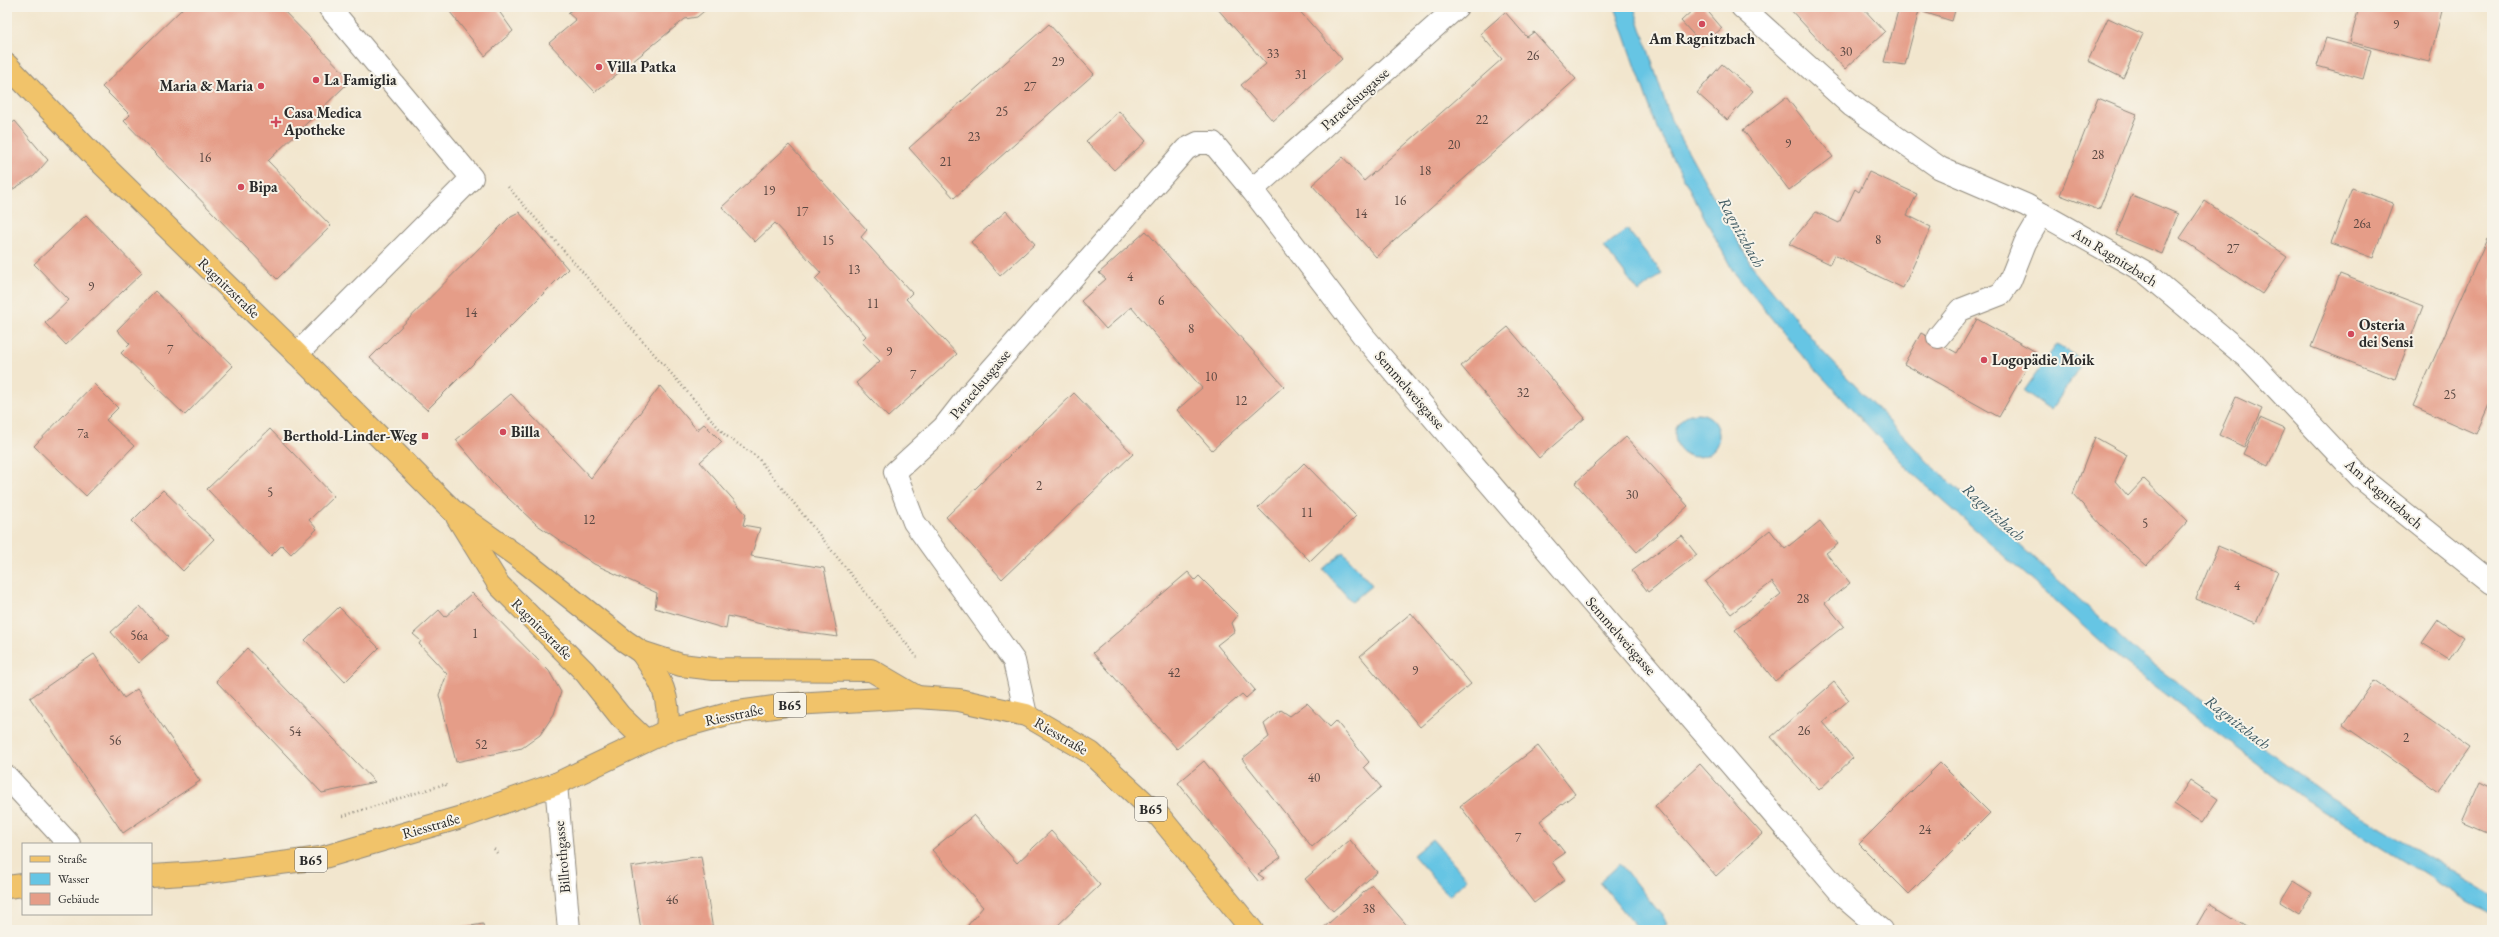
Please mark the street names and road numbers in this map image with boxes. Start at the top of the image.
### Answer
street label: Paracelsusgasse [1317,63,1393,134]
street label: Am Ragnitzbach [2068,222,2162,291]
street label: Ragnitzstraße [194,253,265,322]
street label: Paracelsusgasse [945,345,1014,423]
street label: Semmelweisgasse [1371,346,1450,433]
street label: Am Ragnitzbach [2341,454,2428,533]
street label: Semmelweisgasse [1582,592,1661,679]
street label: Ragnitzstraße [508,594,577,663]
road number: B65 [774,693,806,717]
street label: Riesstraße [703,699,765,730]
street label: Riesstraße [1031,713,1092,759]
road number: B65 [1135,797,1167,821]
street label: Riesstraße [400,808,462,843]
street label: Billrothgasse [549,820,574,894]
road number: B65 [295,848,327,872]

